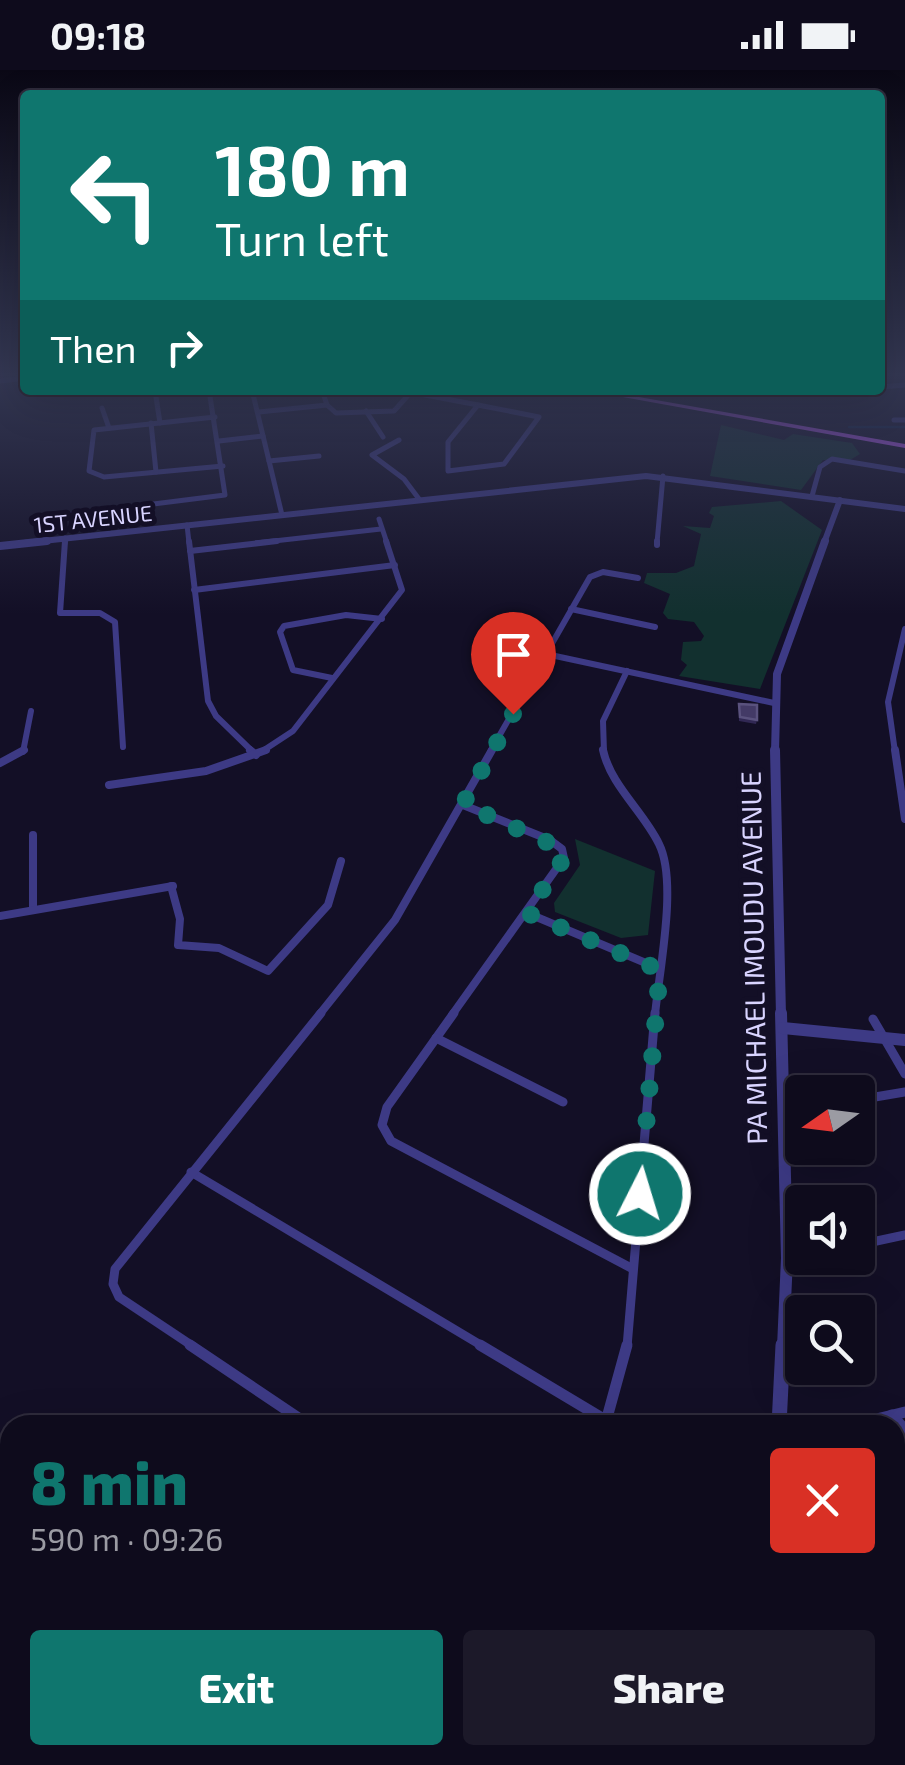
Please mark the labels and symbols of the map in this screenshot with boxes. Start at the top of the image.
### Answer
street label: 1ST AVENUE [33,499,153,537]
pin [471,612,556,715]
street label: PA MICHAEL IMOUDU AVENUE [733,771,773,1145]
north arrow [785,1075,875,1165]
position arrow [588,1142,692,1246]

